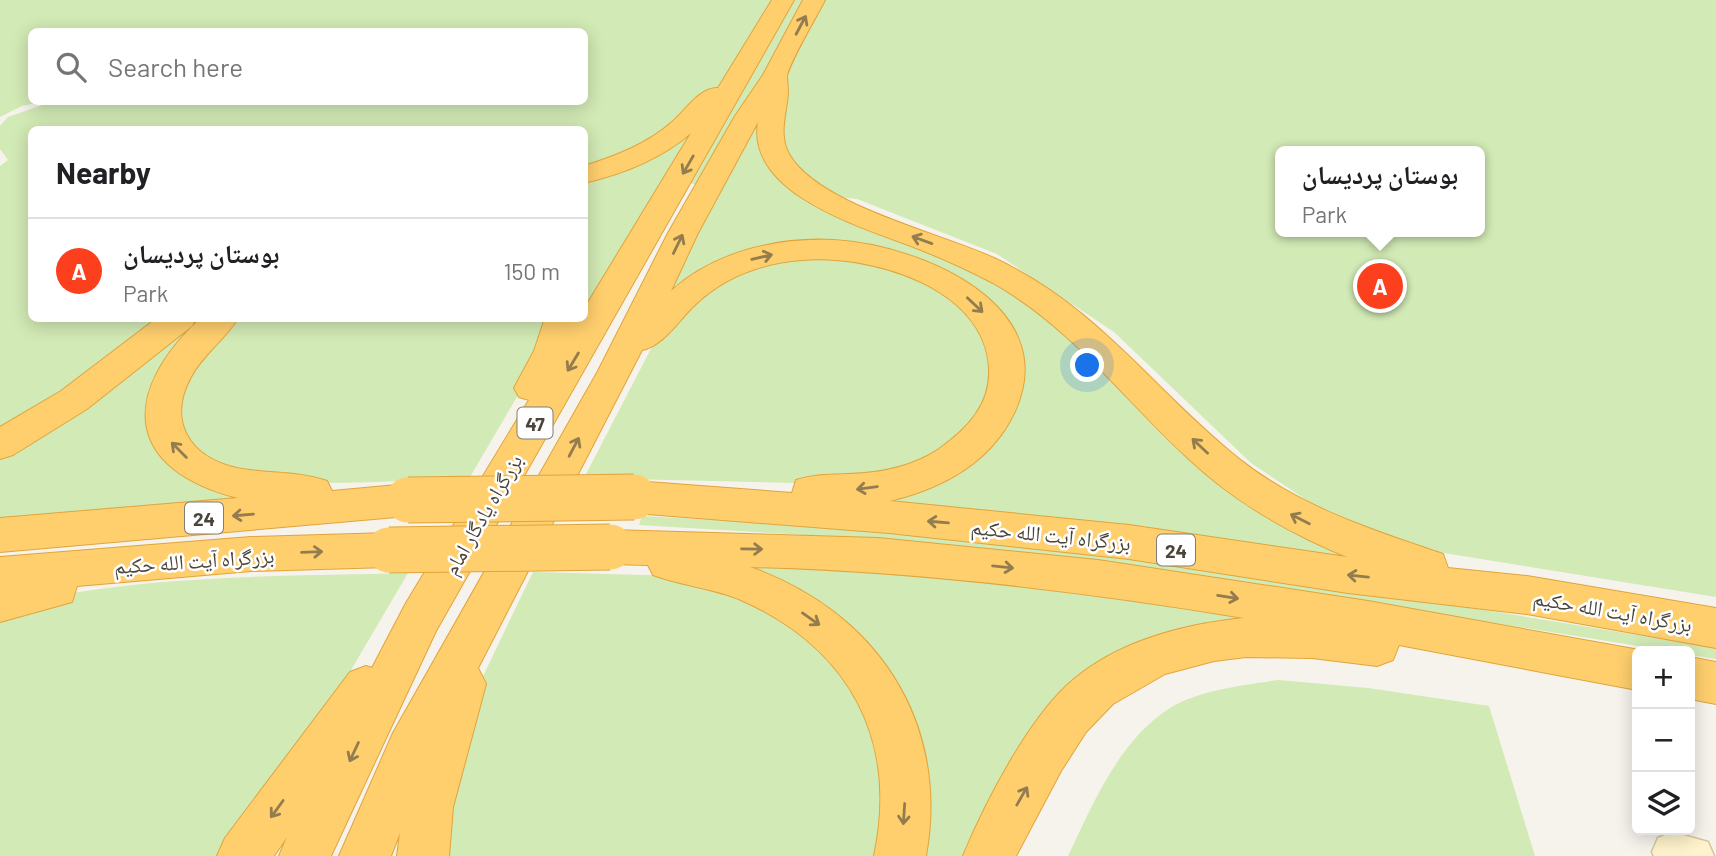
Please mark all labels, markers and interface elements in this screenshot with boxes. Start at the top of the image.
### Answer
one-way arrow [795,15,808,36]
search box [28,28,588,105]
icon: search [52,48,90,86]
text: Search here [108,51,243,82]
popup [1275,146,1485,237]
text: Nearby [56,154,151,190]
one-way arrow [681,155,695,175]
text: بوستان پردیسان [1302,158,1458,189]
text: Park [1302,200,1347,228]
one-way arrow [912,233,934,245]
one-way arrow [671,234,685,255]
text: بوستان پردیسان [123,237,280,268]
one-way arrow [750,249,773,263]
text: A [71,257,87,285]
text: 150 m [504,257,560,285]
pin: A [1357,260,1403,312]
text: Park [123,279,168,307]
one-way arrow [966,297,984,313]
your location [1070,348,1104,382]
one-way arrow [565,351,579,371]
road number: 47 [518,408,552,438]
one-way arrow [568,437,582,458]
one-way arrow [1192,437,1209,454]
one-way arrow [171,442,188,459]
street label: بزرگراه یادگار امام [437,449,529,580]
one-way arrow [856,482,879,495]
road number: 24 [185,503,223,534]
one-way arrow [232,509,254,522]
one-way arrow [1290,512,1311,525]
street label: بزرگراه آیت الله حکیم [969,513,1132,558]
one-way arrow [927,515,950,528]
road number: 24 [1157,534,1195,566]
street label: بزرگراه آیت الله حکیم [113,542,275,581]
one-way arrow [740,542,763,556]
one-way arrow [301,546,324,559]
one-way arrow [991,561,1014,574]
one-way arrow [1347,570,1369,583]
street label: بزرگراه آیت الله حکیم [1531,584,1694,639]
one-way arrow [1216,591,1239,604]
one-way arrow [801,612,820,626]
map controls [1632,646,1695,835]
button: + [1632,646,1695,709]
button: − [1632,709,1695,772]
one-way arrow [347,741,360,762]
button: layers [1632,772,1695,835]
one-way arrow [1016,786,1029,807]
one-way arrow [270,799,285,818]
one-way arrow [898,802,911,825]

